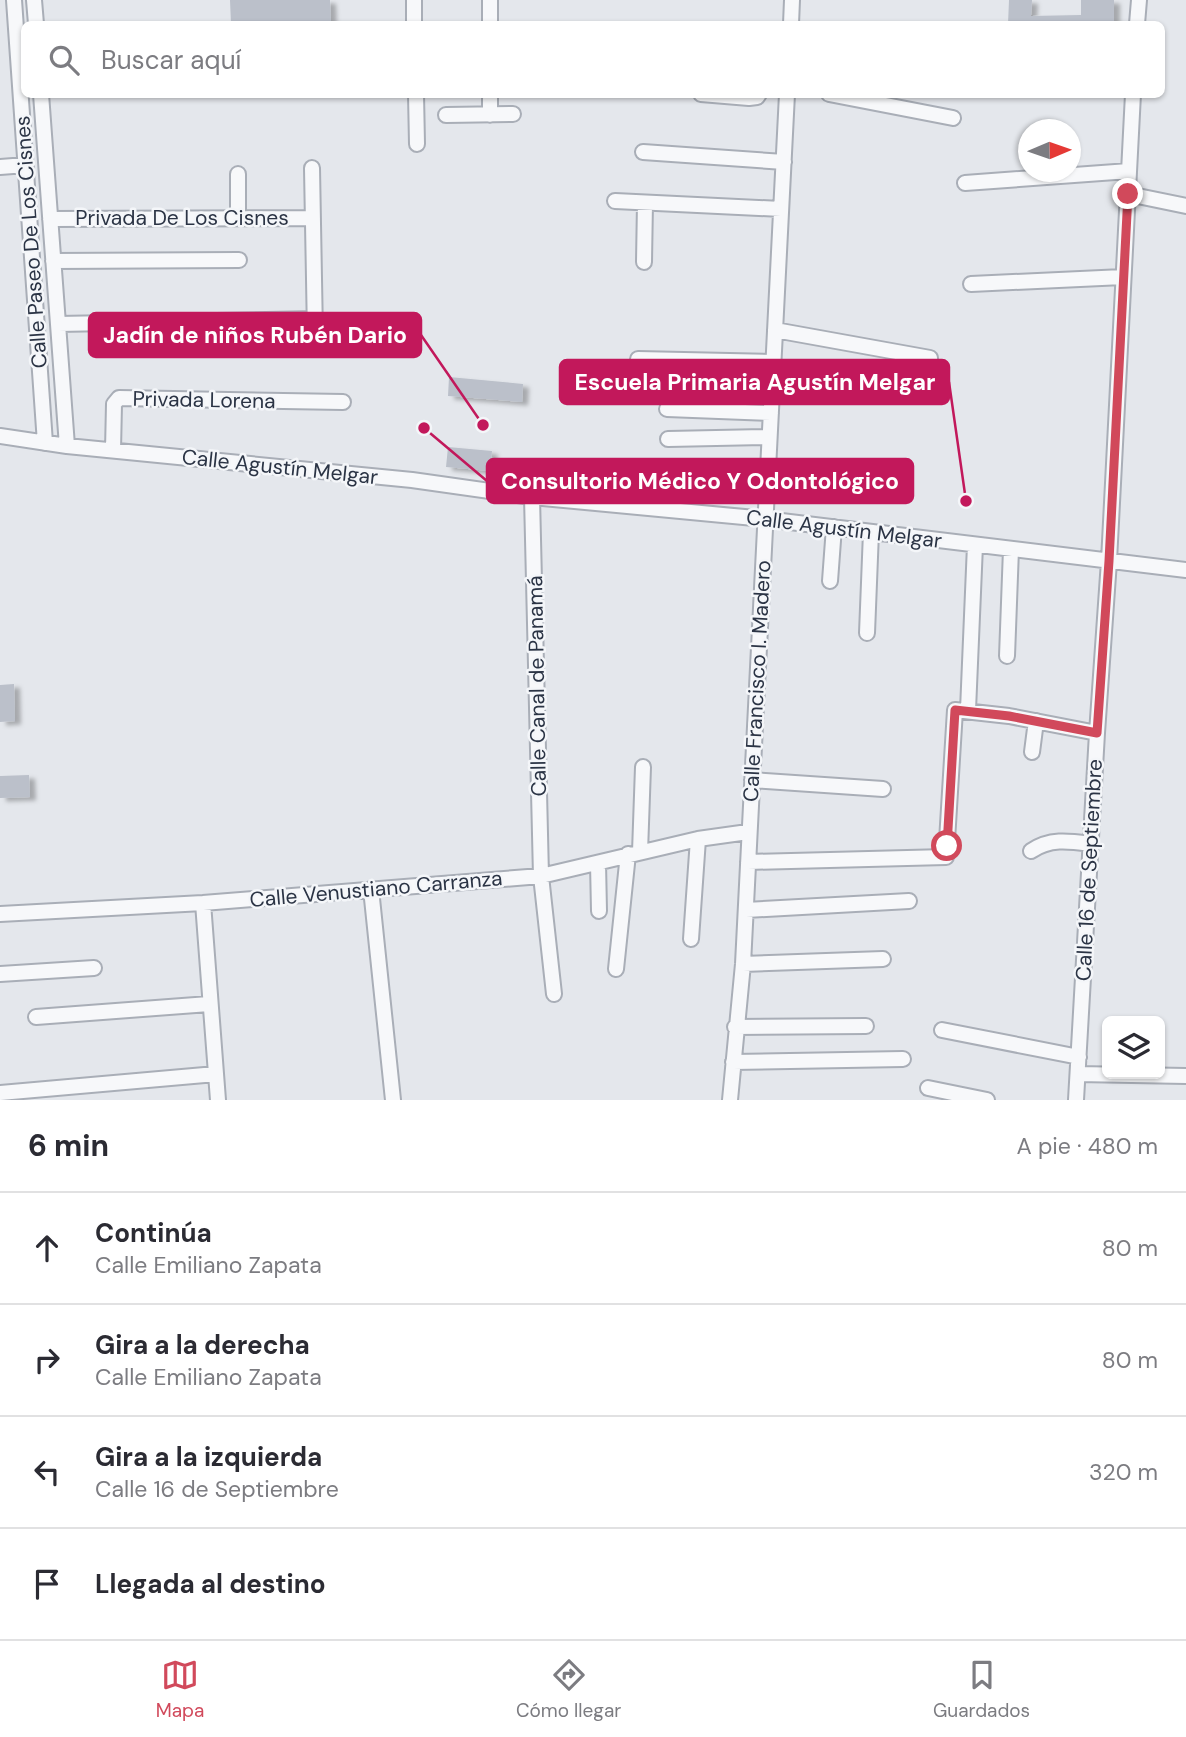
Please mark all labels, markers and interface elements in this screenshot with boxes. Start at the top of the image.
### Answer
search box [21,21,1165,98]
icon: search [45,41,83,79]
text: Buscar aquí [101,43,241,77]
street label: Calle Paseo De Los Cisnes [8,115,54,369]
north arrow [1018,119,1081,182]
route end [1112,178,1143,209]
street label: Privada De Los Cisnes [75,204,289,232]
callout: Jadín de niños Rubén Dario [89,313,421,357]
text: Jadín de niños Rubén Dario [103,320,407,350]
callout: Escuela Primaria Agustín Melgar [560,360,949,404]
text: Escuela Primaria Agustín Melgar [575,367,935,397]
street label: Privada Lorena [132,385,276,415]
street label: Calle Agustín Melgar [181,443,380,491]
callout: Consultorio Médico Y Odontológico [487,459,913,503]
text: Consultorio Médico Y Odontológico [501,466,899,496]
street label: Calle Agustín Melgar [745,503,944,555]
street label: Calle Francisco I. Madero [737,559,777,803]
street label: Calle Canal de Panamá [521,575,553,797]
street label: Calle 16 de Septiembre [1069,758,1109,982]
route start [931,830,962,861]
street label: Calle Venustiano Carranza [249,864,503,914]
map controls [1102,1016,1165,1079]
button: layers [1102,1016,1165,1079]
text: 6 min [28,1126,109,1165]
text: A pie · 480 m [1017,1131,1158,1161]
text: Continúa [95,1216,212,1250]
icon: ahead [28,1229,66,1267]
text: 80 m [1102,1233,1158,1263]
text: Calle Emiliano Zapata [95,1250,322,1280]
text: Gira a la derecha [95,1328,310,1362]
icon: right [28,1341,66,1379]
text: 80 m [1102,1345,1158,1375]
text: Calle Emiliano Zapata [95,1362,322,1392]
text: Gira a la izquierda [95,1440,322,1474]
icon: left [28,1453,66,1491]
text: 320 m [1089,1457,1158,1487]
text: Calle 16 de Septiembre [95,1474,339,1504]
icon: arrive [28,1565,66,1603]
text: Llegada al destino [95,1567,326,1601]
tab: Mapa [156,1656,204,1723]
tab: Cómo llegar [516,1656,621,1723]
tab: Guardados [933,1656,1030,1723]

